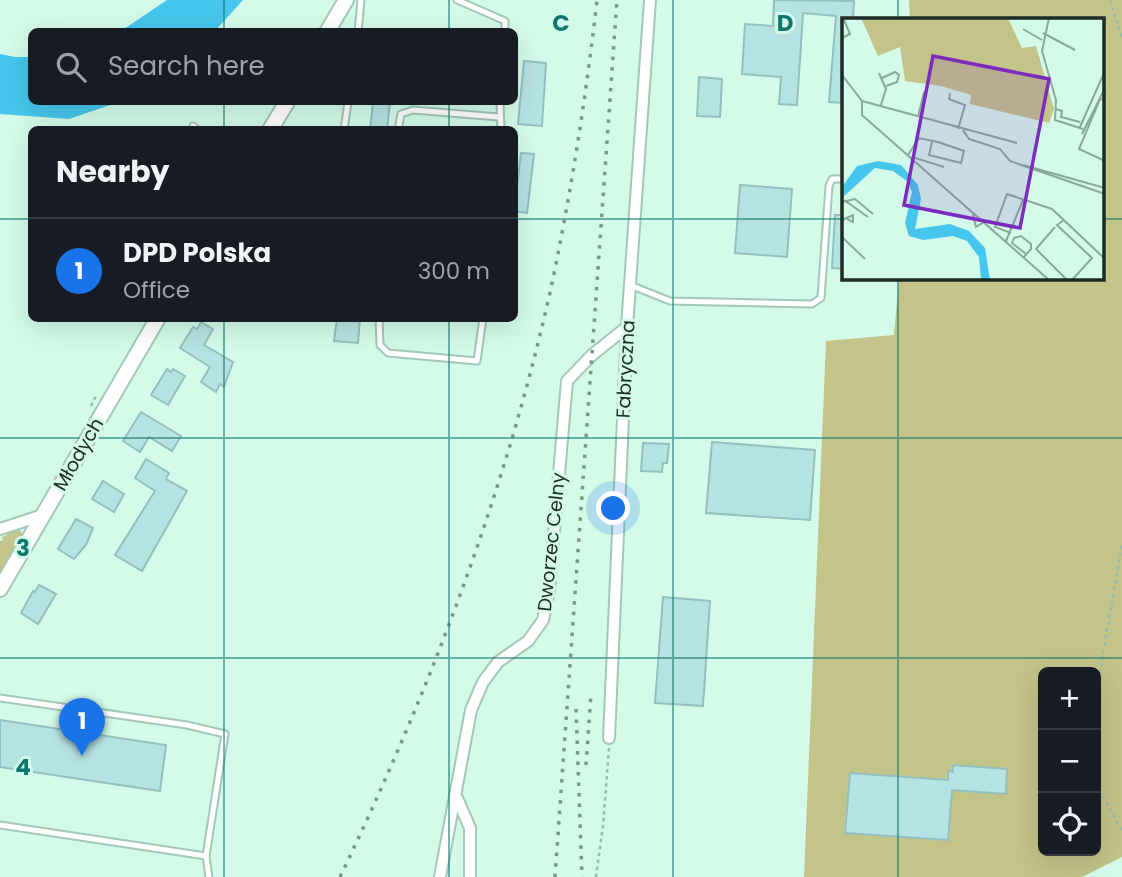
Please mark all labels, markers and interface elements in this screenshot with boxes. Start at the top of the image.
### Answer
text: C [552,7,570,39]
text: D [777,7,793,39]
inset map [842,18,1104,280]
search box [28,28,518,105]
icon: search [52,48,90,86]
text: Search here [108,48,265,84]
text: Nearby [56,150,170,193]
text: DPD Polska [123,235,271,271]
text: 1 [75,255,83,287]
text: 300 m [418,255,490,287]
text: Office [123,274,190,306]
street label: Fabryczna [609,319,642,419]
street label: Młodych [47,413,110,496]
street label: Dworzec Celny [531,471,572,613]
your location [596,491,630,525]
text: 3 [16,532,30,564]
map controls [1038,667,1101,856]
button: + [1038,667,1101,730]
pin: 1 [59,698,105,756]
button: − [1038,730,1101,793]
text: 4 [15,751,31,783]
button: locate [1038,793,1101,856]

